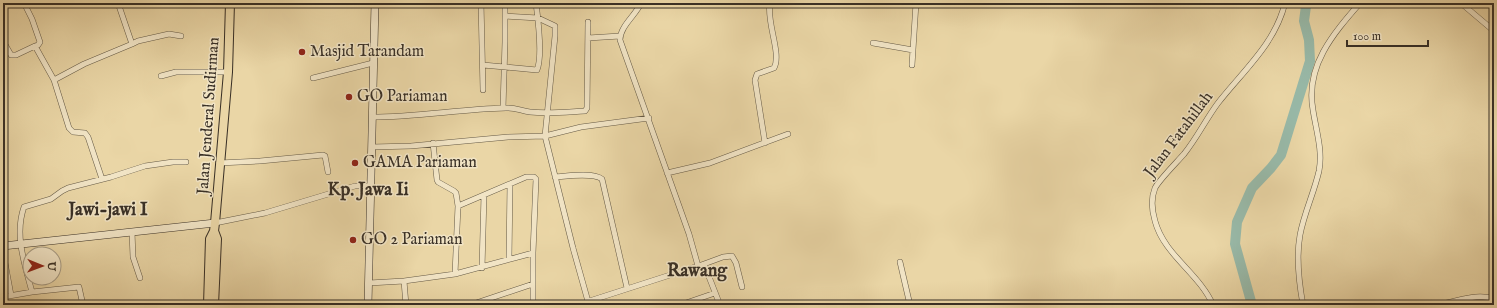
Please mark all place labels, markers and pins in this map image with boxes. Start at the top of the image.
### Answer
place label: Masjid Tarandam [310,42,424,62]
marker: Masjid Tarandam [297,47,307,57]
place label: GO Pariaman [357,87,448,107]
marker: GO Pariaman [344,92,354,102]
place label: GAMA Pariaman [363,153,477,173]
marker: GAMA Pariaman [350,158,360,168]
place label: GO 2 Pariaman [361,230,463,250]
marker: GO 2 Pariaman [348,235,358,245]

